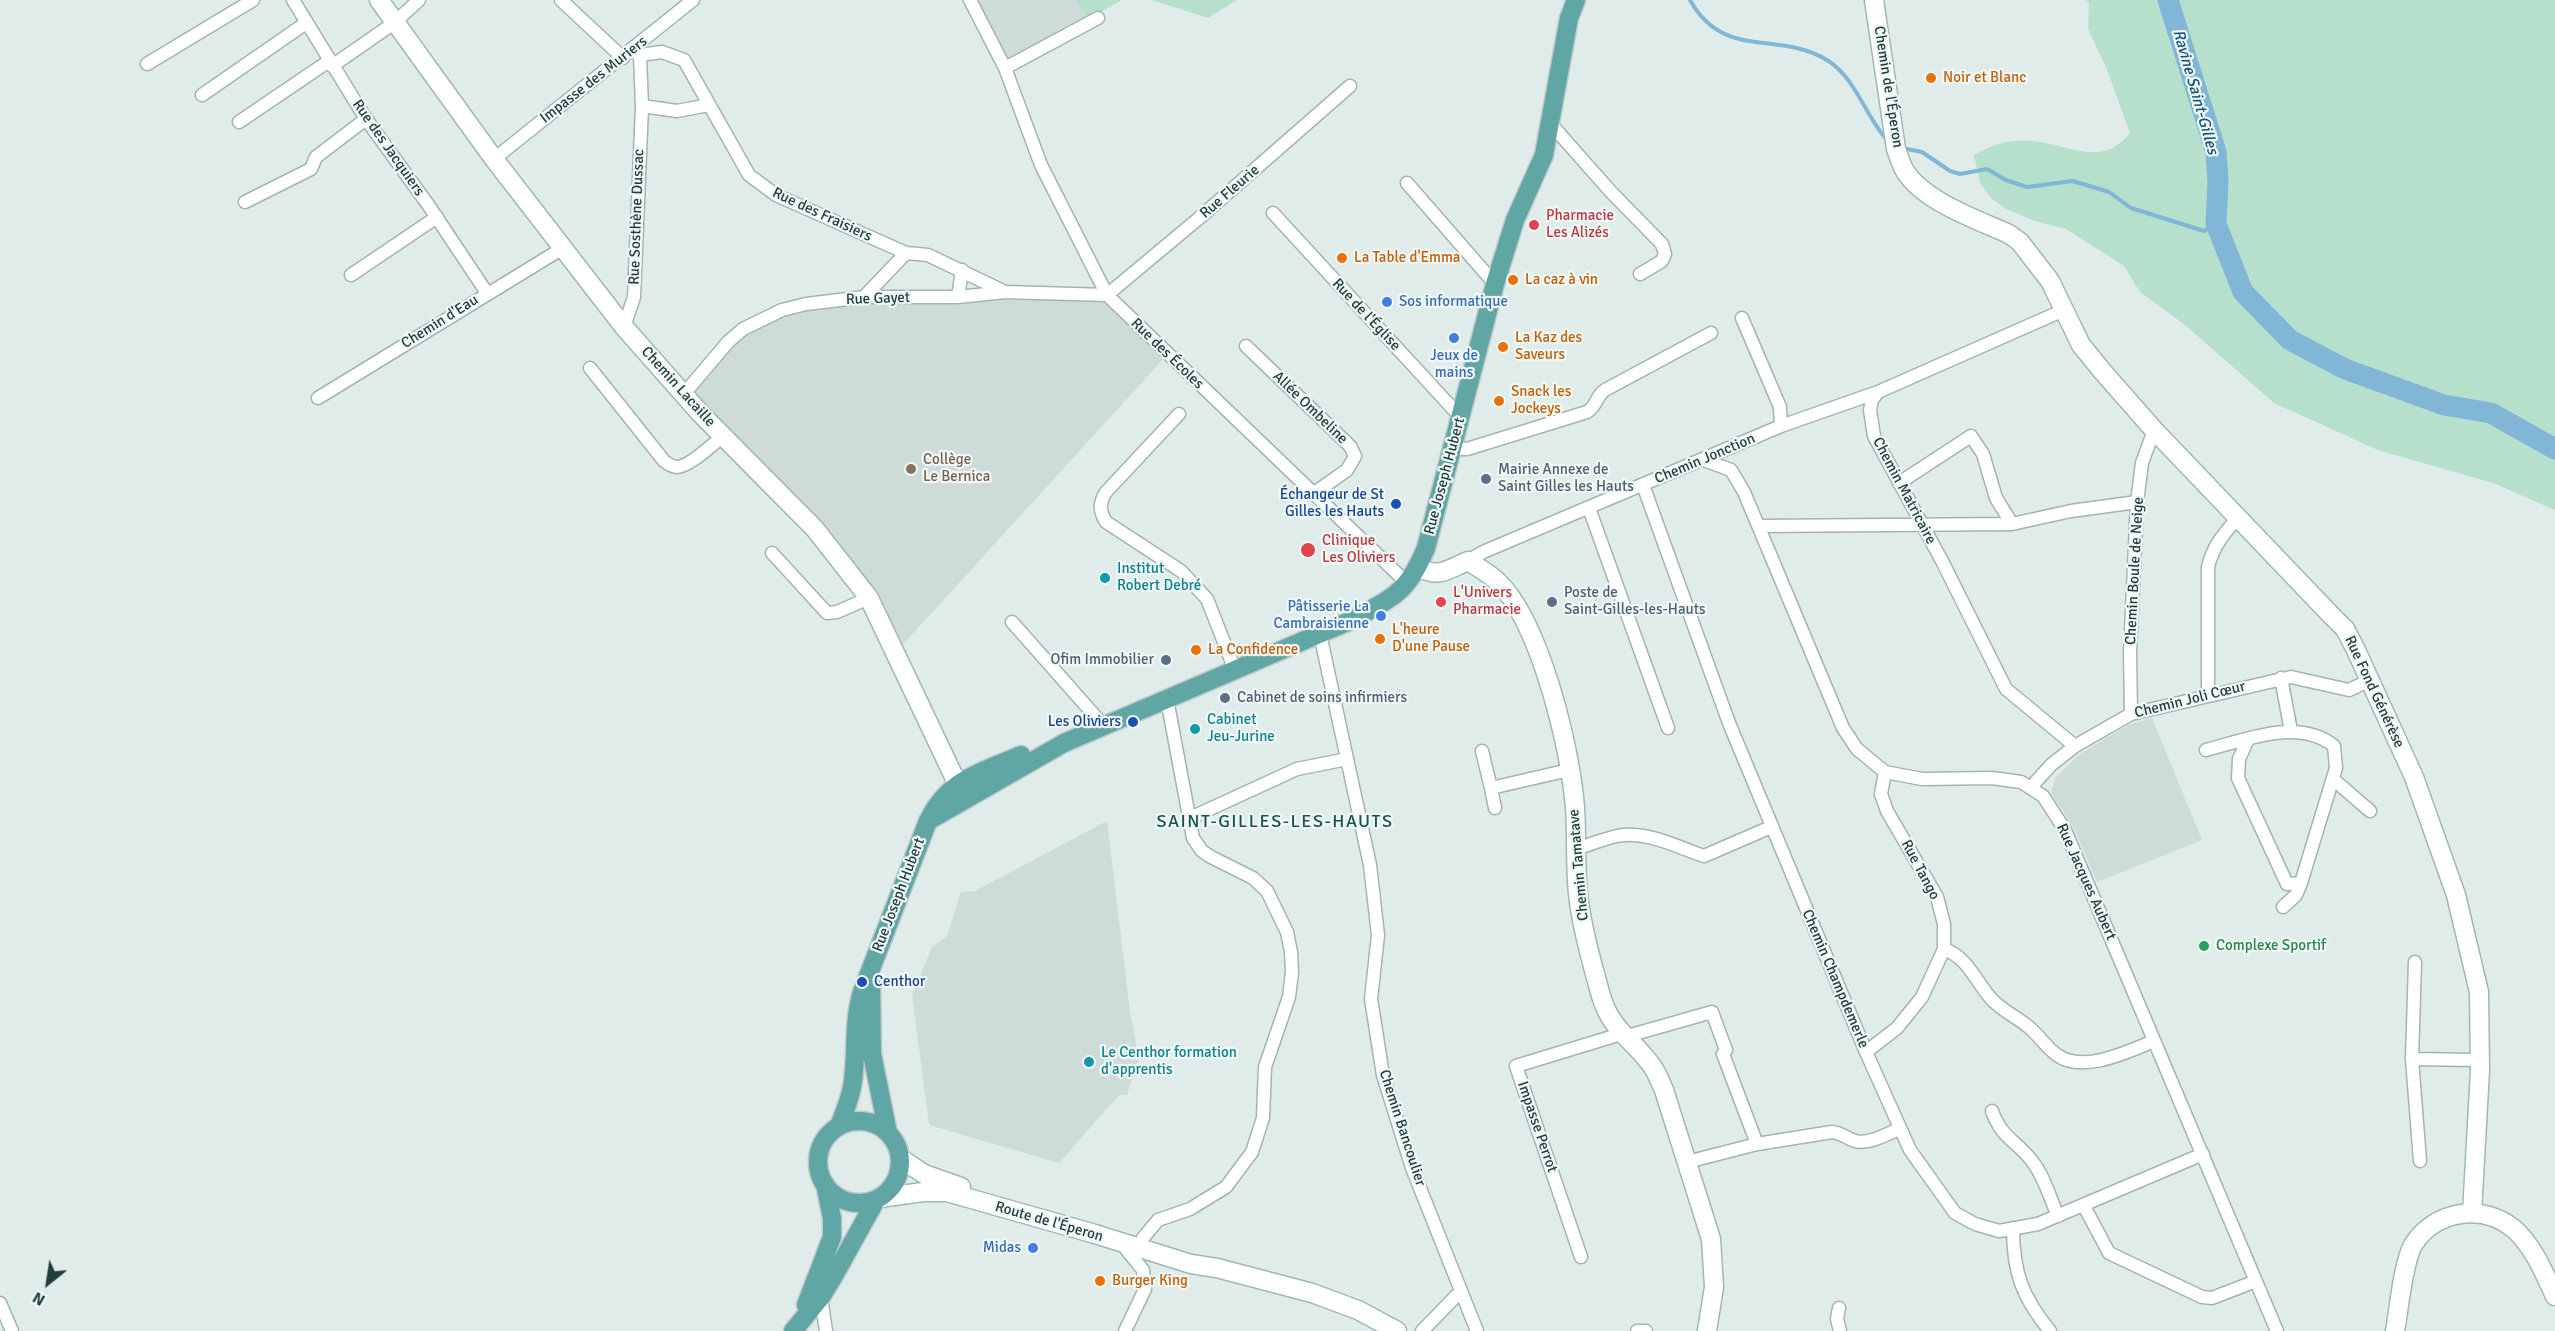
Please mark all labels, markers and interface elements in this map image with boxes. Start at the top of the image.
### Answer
street label: Chemin de l'Éperon [1869,25,1907,149]
water label: Ravine Saint-Gilles [2168,27,2222,157]
street label: Impasse des Muriers [537,33,651,127]
place label: Noir et Blanc [1943,69,2026,87]
marker: Noir et Blanc [1924,71,1938,85]
street label: Rue des Jacquiers [348,96,428,200]
street label: Rue Sosthène Dussac [626,149,648,285]
street label: Rue Fleurie [1197,161,1263,223]
street label: Rue des Fraisiers [769,184,875,246]
place label: Pharmacie Les Alizés [1546,207,1614,242]
marker: Pharmacie Les Alizés [1527,218,1541,232]
place label: La Table d'Emma [1354,249,1460,267]
marker: La Table d'Emma [1335,251,1349,265]
place label: La caz à vin [1525,271,1598,289]
marker: La caz à vin [1506,273,1520,287]
street label: Rue de l'Église [1328,275,1404,355]
street label: Rue Gayet [846,289,910,309]
street label: Chemin d'Eau [398,291,482,353]
place label: Sos informatique [1399,293,1508,311]
marker: Sos informatique [1380,295,1394,309]
street label: Rue des Écoles [1127,315,1207,393]
place label: La Kaz des Saveurs [1515,329,1582,364]
marker: Jeux de mains [1447,331,1461,345]
marker: La Kaz des Saveurs [1496,340,1510,354]
street label: Chemin Lacaille [637,343,719,431]
place label: Jeux de mains [1430,347,1478,382]
street label: Allée Ombeline [1269,368,1351,448]
place label: Snack les Jockeys [1511,383,1571,418]
marker: Snack les Jockeys [1492,394,1506,408]
street label: Rue Joseph Hubert [1421,415,1469,537]
street label: Chemin Jonction [1652,430,1758,488]
street label: Chemin Matricaire [1868,435,1940,547]
place label: Collège Le Bernica [923,451,990,486]
place label: Mairie Annexe de Saint Gilles les Hauts [1498,461,1634,496]
marker: Collège Le Bernica [904,462,918,476]
marker: Mairie Annexe de Saint Gilles les Hauts [1479,472,1493,486]
place label: Échangeur de St Gilles les Hauts [1280,486,1384,521]
street label: Chemin Boule de Neige [2122,496,2148,646]
marker: Échangeur de St Gilles les Hauts [1389,497,1403,511]
place label: Clinique Les Oliviers [1322,532,1395,567]
marker: Clinique Les Oliviers [1299,541,1317,559]
place label: Institut Robert Debré [1117,560,1201,595]
marker: Institut Robert Debré [1098,571,1112,585]
place label: L'Univers Pharmacie [1453,584,1521,619]
place label: Poste de Saint-Gilles-les-Hauts [1564,584,1706,619]
marker: L'Univers Pharmacie [1434,595,1448,609]
marker: Poste de Saint-Gilles-les-Hauts [1545,595,1559,609]
place label: Pâtisserie La Cambraisienne [1273,598,1369,633]
marker: Pâtisserie La Cambraisienne [1374,609,1388,623]
place label: L'heure D'une Pause [1392,621,1470,656]
marker: L'heure D'une Pause [1373,632,1387,646]
street label: Rue Fond Générèse [2340,633,2408,751]
place label: La Confidence [1208,641,1298,659]
marker: La Confidence [1189,643,1203,657]
place label: Ofim Immobilier [1051,651,1154,669]
marker: Ofim Immobilier [1159,653,1173,667]
street label: Chemin Joli Cœur [2133,678,2247,722]
place label: Cabinet de soins infirmiers [1237,689,1407,707]
marker: Cabinet de soins infirmiers [1218,691,1232,705]
place label: Cabinet Jeu-Jurine [1207,711,1275,746]
place label: Les Oliviers [1048,713,1121,731]
marker: Les Oliviers [1126,715,1140,729]
marker: Cabinet Jeu-Jurine [1188,722,1202,736]
street label: Chemin Tamatave [1565,808,1593,922]
district label: SAINT-GILLES-LES-HAUTS [1157,811,1393,833]
street label: Rue Jacques Aubert [2052,821,2120,943]
street label: Rue Joseph Hubert [869,836,929,954]
street label: Rue Tango [1897,837,1943,903]
street label: Chemin Champdemerle [1798,907,1872,1051]
place label: Complexe Sportif [2216,937,2326,955]
marker: Complexe Sportif [2197,939,2211,953]
place label: Centhor [874,973,925,991]
marker: Centhor [855,975,869,989]
place label: Le Centhor formation d'apprentis [1101,1044,1237,1079]
marker: Le Centhor formation d'apprentis [1082,1055,1096,1069]
street label: Chemin Bancoulier [1375,1067,1429,1189]
street label: Impasse Perrot [1513,1079,1561,1175]
street label: Route de l'Éperon [993,1198,1105,1246]
place label: Midas [983,1239,1021,1257]
marker: Midas [1026,1241,1040,1255]
north arrow [18,1253,78,1313]
place label: Burger King [1112,1272,1188,1290]
marker: Burger King [1093,1274,1107,1288]
text: N [29,1287,49,1310]

